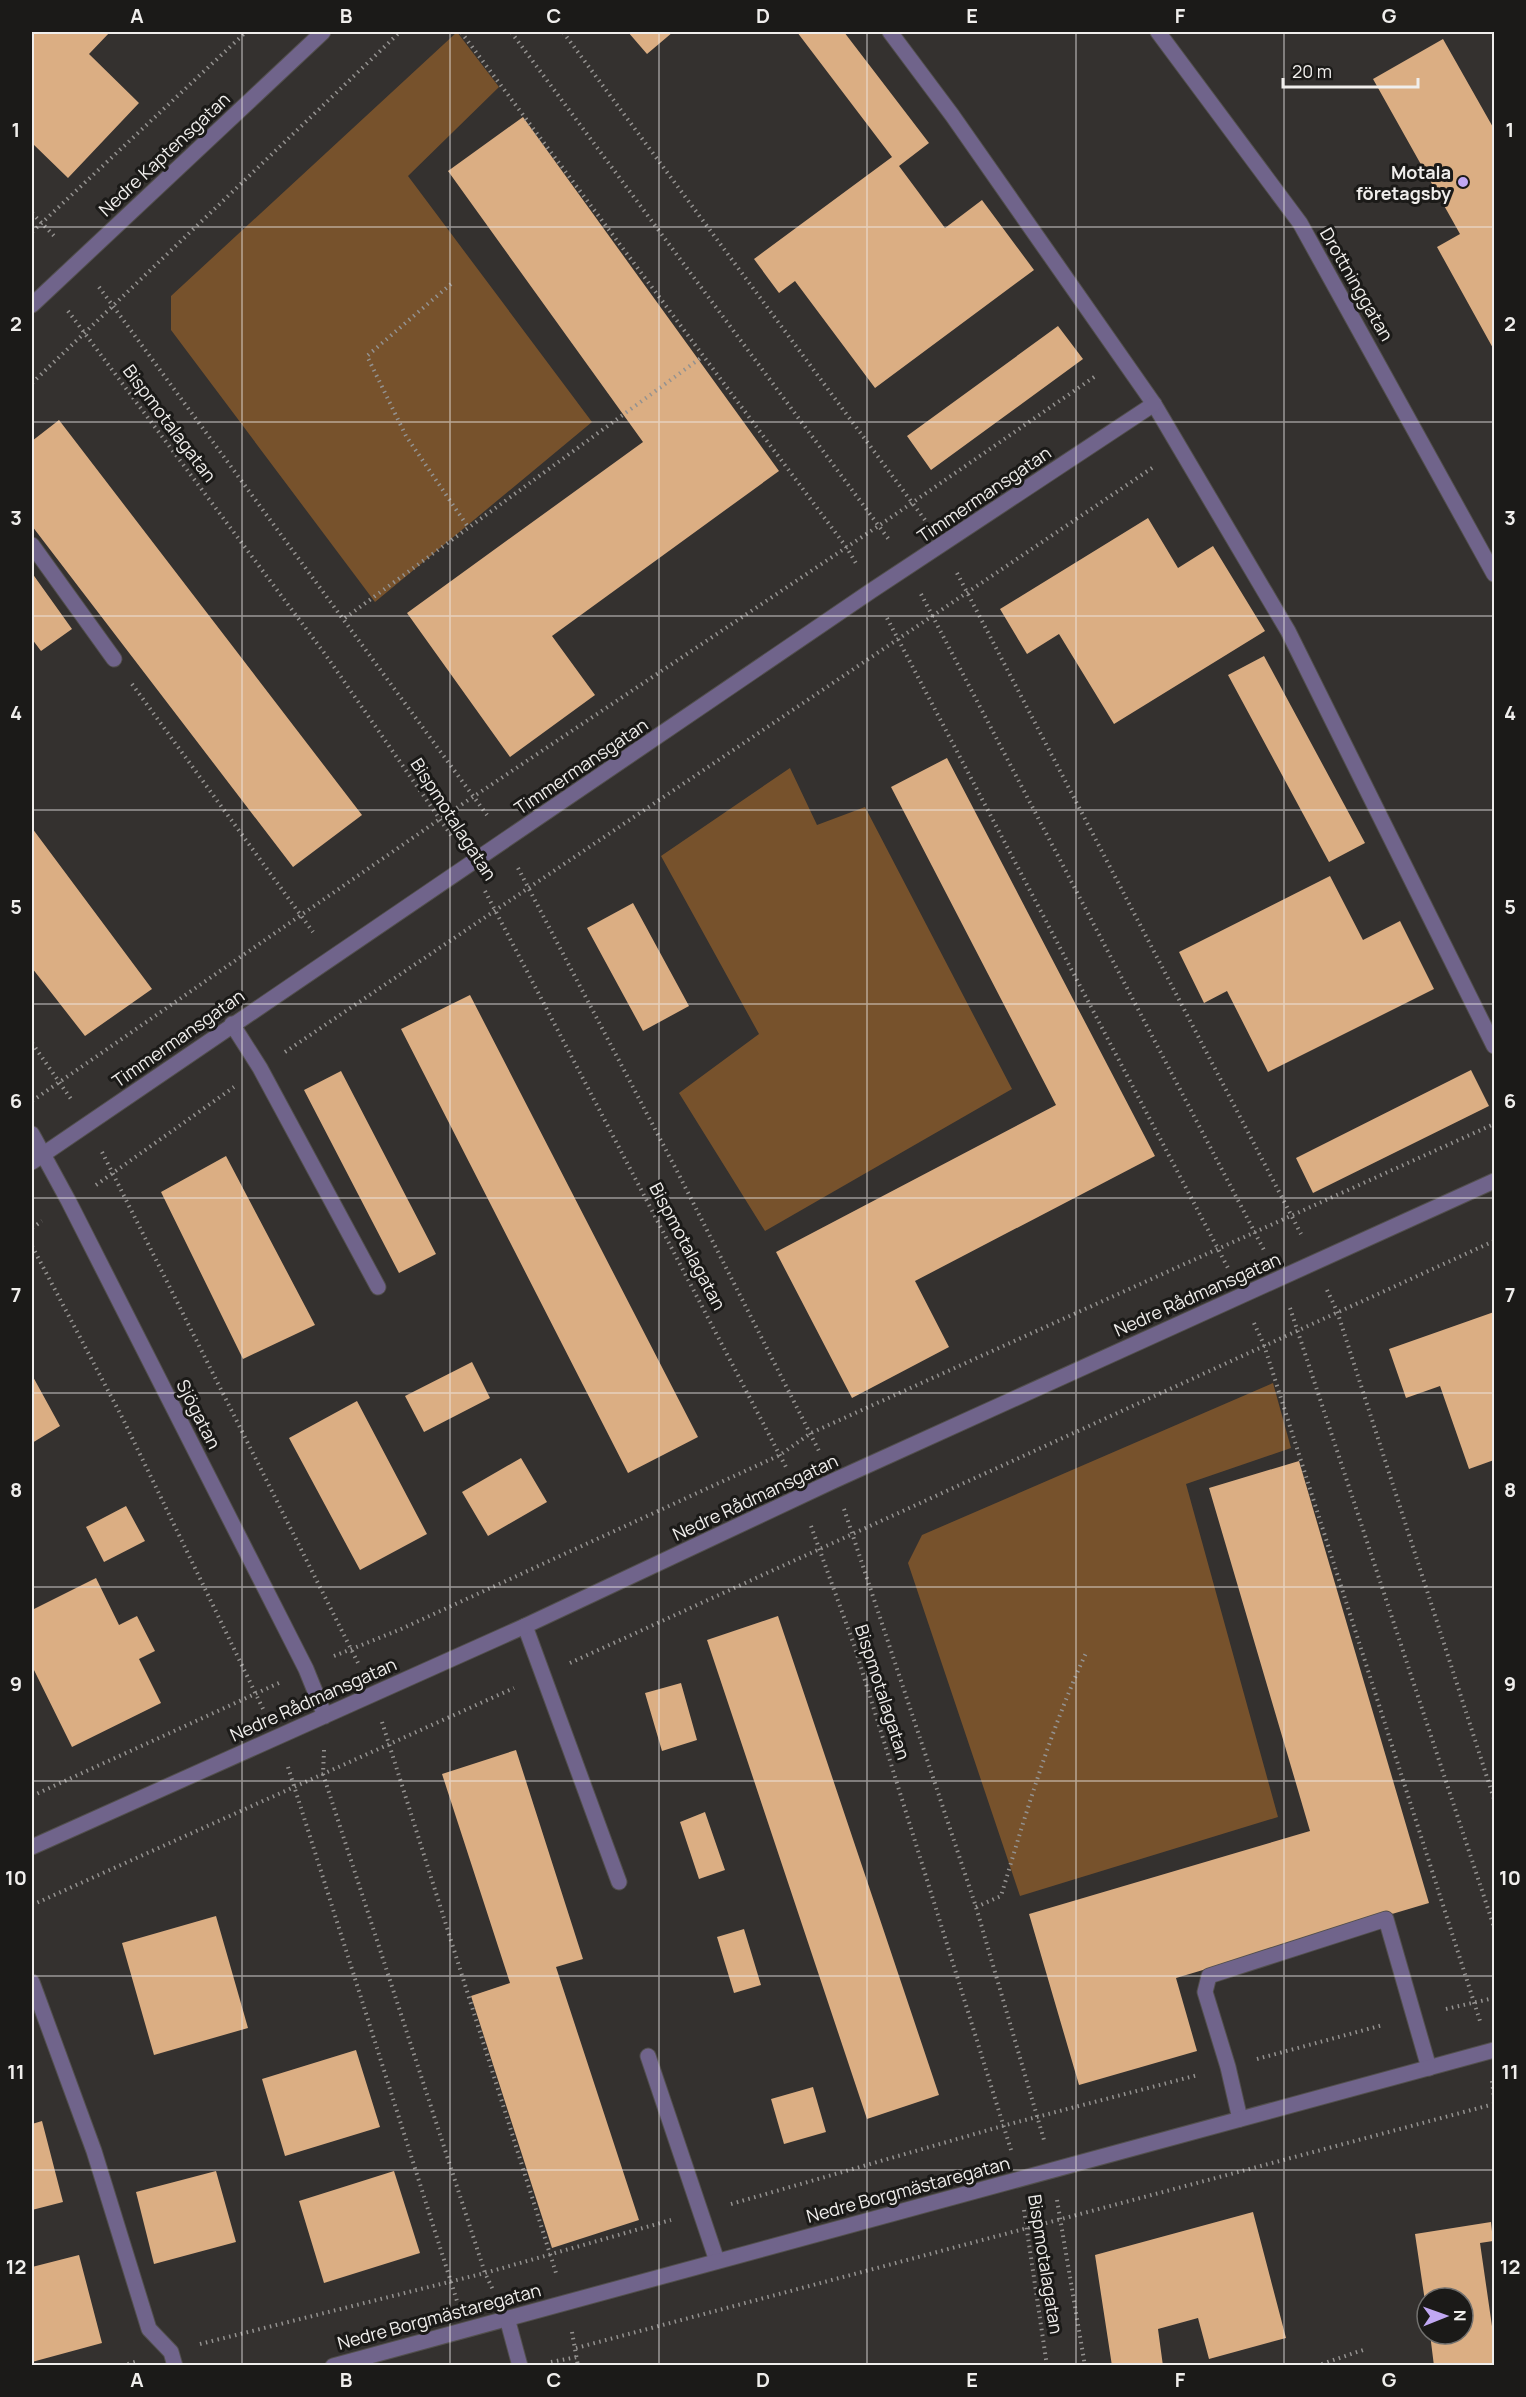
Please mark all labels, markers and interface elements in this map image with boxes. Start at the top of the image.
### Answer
text: A [130,2,144,29]
text: B [340,2,353,29]
text: C [547,2,561,29]
text: D [756,2,770,29]
text: E [966,2,978,29]
text: F [1175,2,1186,29]
text: G [1382,2,1397,29]
scale bar [1283,51,1418,89]
text: 20 m [1292,59,1332,83]
street label: Nedre Kaptensgatan [93,87,235,221]
text: 1 [12,116,20,143]
text: 1 [1506,116,1514,143]
place label: Motala företagsby [1356,160,1451,205]
marker: Motala företagsby [1456,175,1470,189]
street label: Drottninggatan [1315,223,1399,345]
text: 2 [10,310,22,337]
text: 2 [1504,310,1516,337]
street label: Bispmotalagatan [118,359,222,487]
street label: Timmermansgatan [912,440,1056,548]
text: 3 [10,504,22,531]
text: 3 [1504,504,1516,531]
text: 4 [10,699,22,726]
text: 4 [1504,699,1516,726]
street label: Timmermansgatan [509,712,653,820]
street label: Bispmotalagatan [405,753,503,885]
text: 5 [10,893,22,920]
text: 5 [1504,893,1516,920]
street label: Timmermansgatan [107,983,249,1093]
text: 6 [10,1087,22,1114]
text: 6 [1504,1087,1516,1114]
street label: Bispmotalagatan [644,1178,732,1314]
street label: Nedre Rådmansgatan [1110,1246,1284,1342]
text: 7 [11,1281,21,1308]
text: 7 [1505,1281,1515,1308]
street label: Sjögatan [171,1375,227,1453]
street label: Nedre Rådmansgatan [668,1448,842,1546]
text: 8 [10,1476,22,1503]
text: 8 [1504,1476,1516,1503]
street label: Bispmotalagatan [850,1621,916,1763]
street label: Nedre Rådmansgatan [226,1651,400,1747]
text: 9 [10,1670,22,1697]
text: 9 [1504,1670,1516,1697]
text: 10 [5,1864,27,1891]
text: 10 [1499,1864,1521,1891]
text: 11 [7,2058,25,2085]
text: 11 [1501,2058,1519,2085]
street label: Nedre Borgmästaregatan [804,2150,1012,2228]
street label: Bispmotalagatan [1023,2192,1069,2336]
text: 12 [6,2253,26,2280]
text: 12 [1500,2253,1520,2280]
street label: Nedre Borgmästaregatan [335,2277,543,2355]
north arrow [1415,2286,1475,2346]
text: N [1449,2310,1471,2322]
text: A [130,2366,144,2393]
text: B [340,2366,353,2393]
text: C [547,2366,561,2393]
text: D [756,2366,770,2393]
text: E [966,2366,978,2393]
text: F [1175,2366,1186,2393]
text: G [1382,2366,1397,2393]

